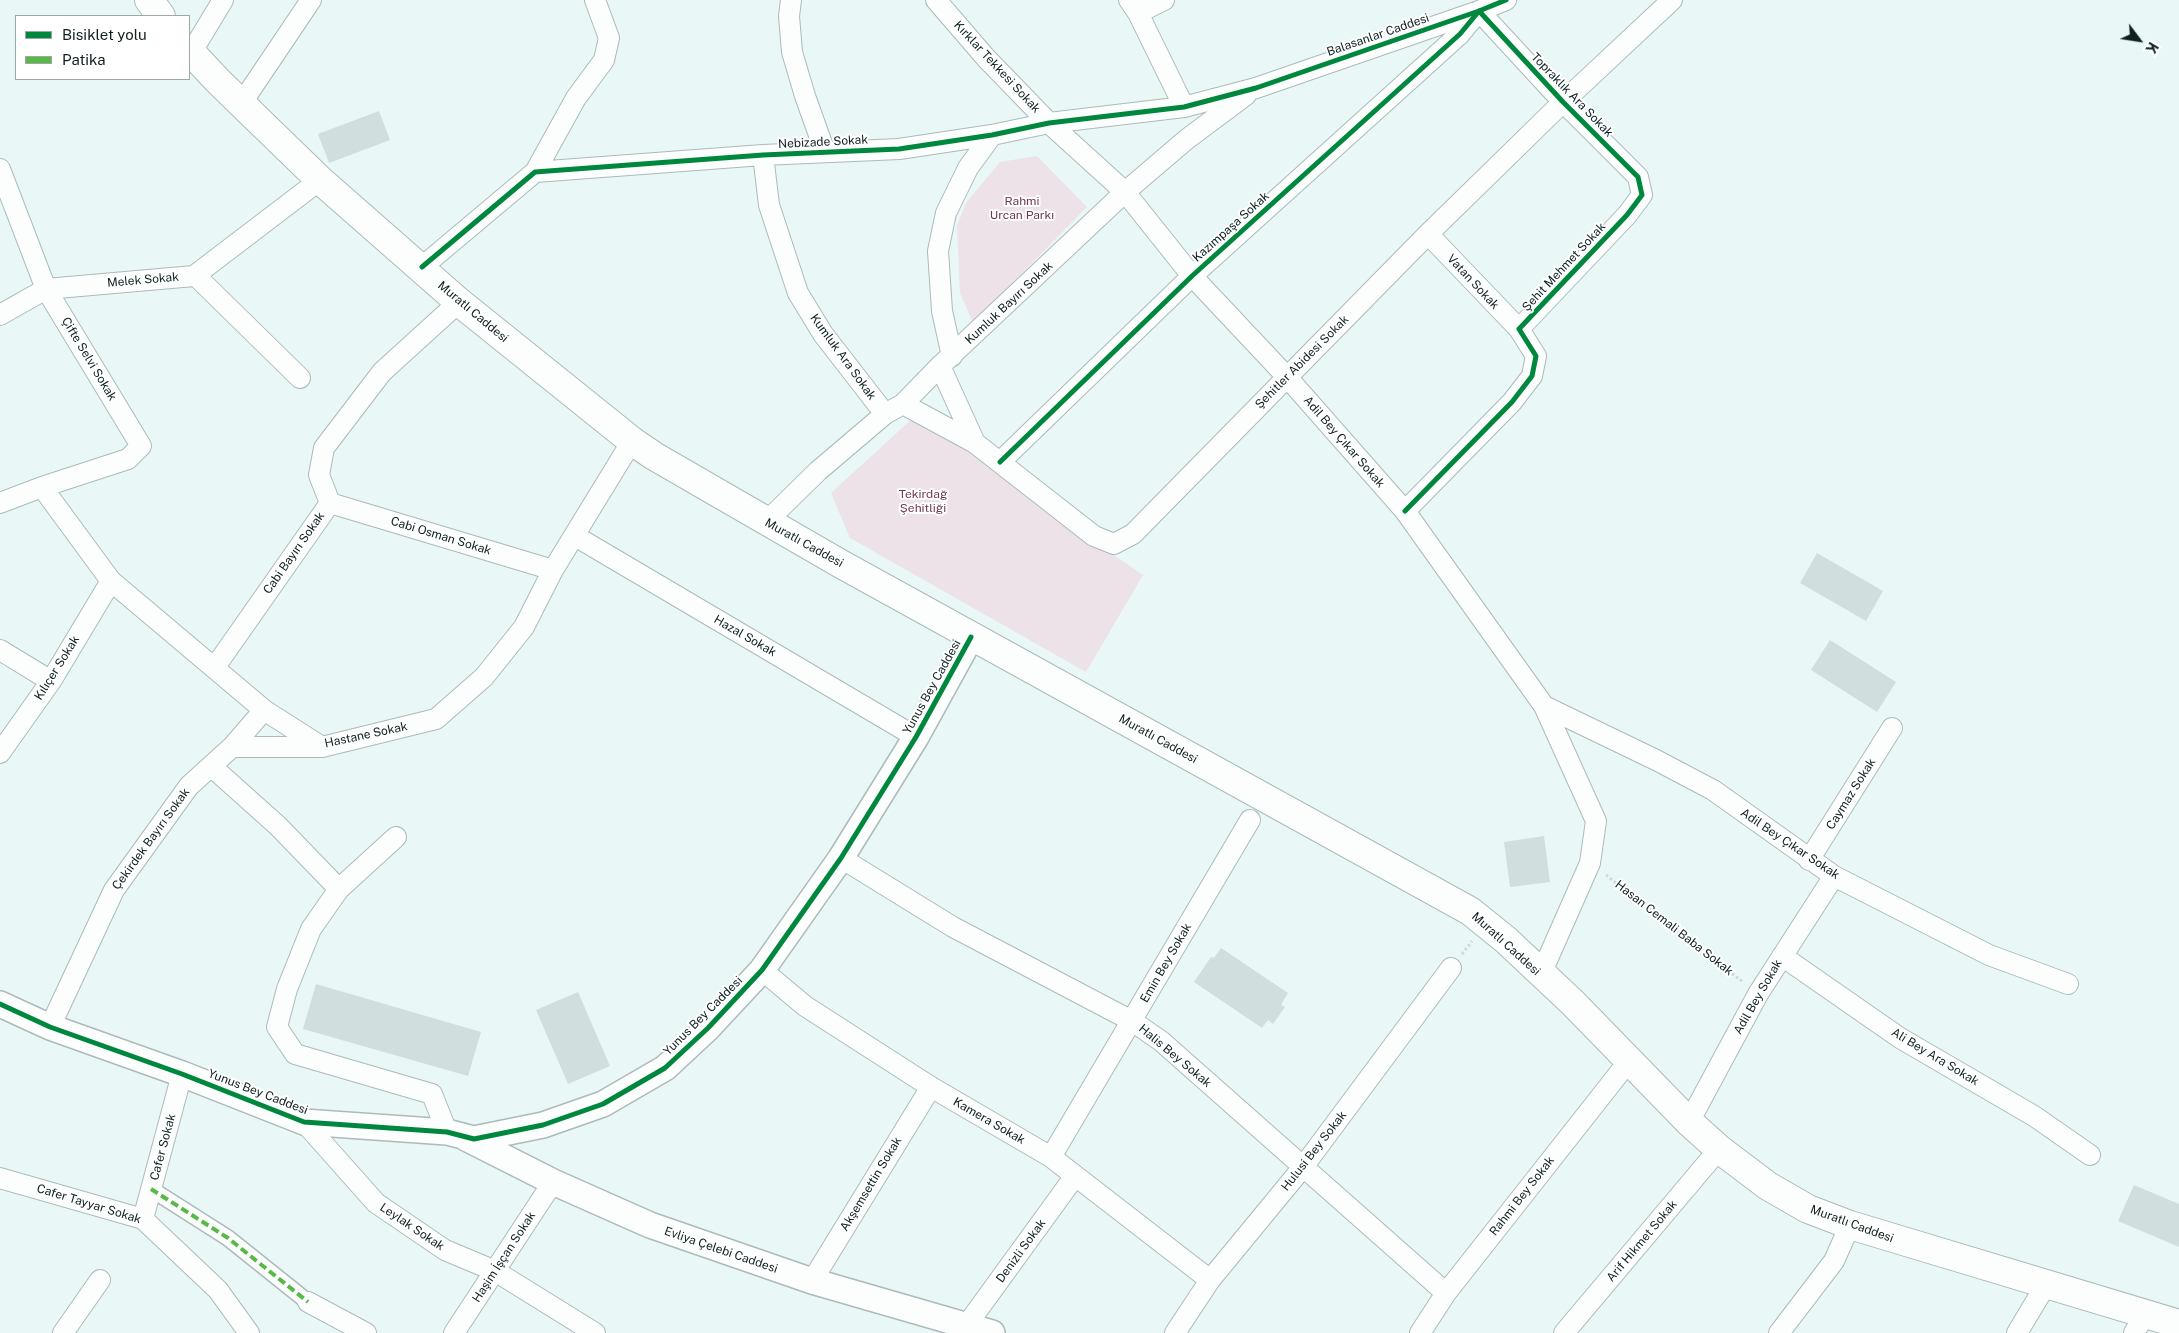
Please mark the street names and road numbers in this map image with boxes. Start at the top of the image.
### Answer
street label: Balasanlar Caddesi [1325,11,1431,59]
street label: Kırklar Tekkesi Sokak [951,18,1043,116]
street label: Topraklık Ara Sokak [1528,50,1616,140]
street label: Nebizade Sokak [778,132,868,152]
street label: Kazımpaşa Sokak [1190,189,1272,265]
street label: Şehit Mehmet Sokak [1519,220,1609,314]
street label: Vatan Sokak [1444,252,1502,312]
street label: Kumluk Bayırı Sokak [962,259,1056,347]
street label: Melek Sokak [107,270,179,290]
street label: Muratlı Caddesi [435,278,511,346]
street label: Kumluk Ara Sokak [807,311,879,403]
street label: Şehitler Abidesi Sokak [1252,312,1352,412]
street label: Çifte Selvi Sokak [58,315,120,403]
street label: Adil Bey Çıkar Sokak [1300,393,1388,491]
street label: Cabi Bayırı Sokak [260,509,328,597]
street label: Cabi Osman Sokak [389,514,493,558]
street label: Muratlı Caddesi [762,515,846,571]
street label: Hazal Sokak [711,612,779,660]
street label: Kılıçer Sokak [31,633,83,703]
street label: Yunus Bey Caddesi [900,637,964,737]
street label: Muratlı Caddesi [1116,711,1200,767]
street label: Hastane Sokak [323,719,409,751]
street label: Caymaz Sokak [1823,756,1879,832]
street label: Çekirdek Bayırı Sokak [109,785,193,893]
street label: Adil Bey Çıkar Sokak [1738,806,1842,882]
street label: Hasan Cemali Baba Sokak [1612,877,1736,979]
street label: Muratlı Caddesi [1469,909,1543,979]
street label: Emin Bey Sokak [1137,921,1195,1005]
street label: Adil Bey Sokak [1731,957,1785,1037]
street label: Yunus Bey Caddesi [661,974,745,1058]
street label: Halis Bey Sokak [1136,1021,1214,1091]
street label: Ali Bey Ara Sokak [1889,1025,1981,1089]
street label: Yunus Bey Caddesi [206,1066,310,1118]
street label: Kamera Sokak [950,1095,1028,1147]
street label: Hulusi Bey Sokak [1278,1108,1350,1194]
street label: Cafer Sokak [147,1112,179,1182]
street label: Akşemsettin Sokak [837,1134,905,1234]
street label: Rahmi Bey Sokak [1487,1153,1557,1239]
street label: Cafer Tayyar Sokak [35,1181,143,1227]
street label: Arif Hikmet Sokak [1604,1197,1680,1285]
street label: Leylak Sokak [377,1200,447,1254]
street label: Muratlı Caddesi [1808,1202,1896,1246]
street label: Haşim İşçan Sokak [469,1209,539,1305]
street label: Denizli Sokak [993,1216,1049,1286]
street label: Evliya Çelebi Caddesi [662,1224,780,1276]

